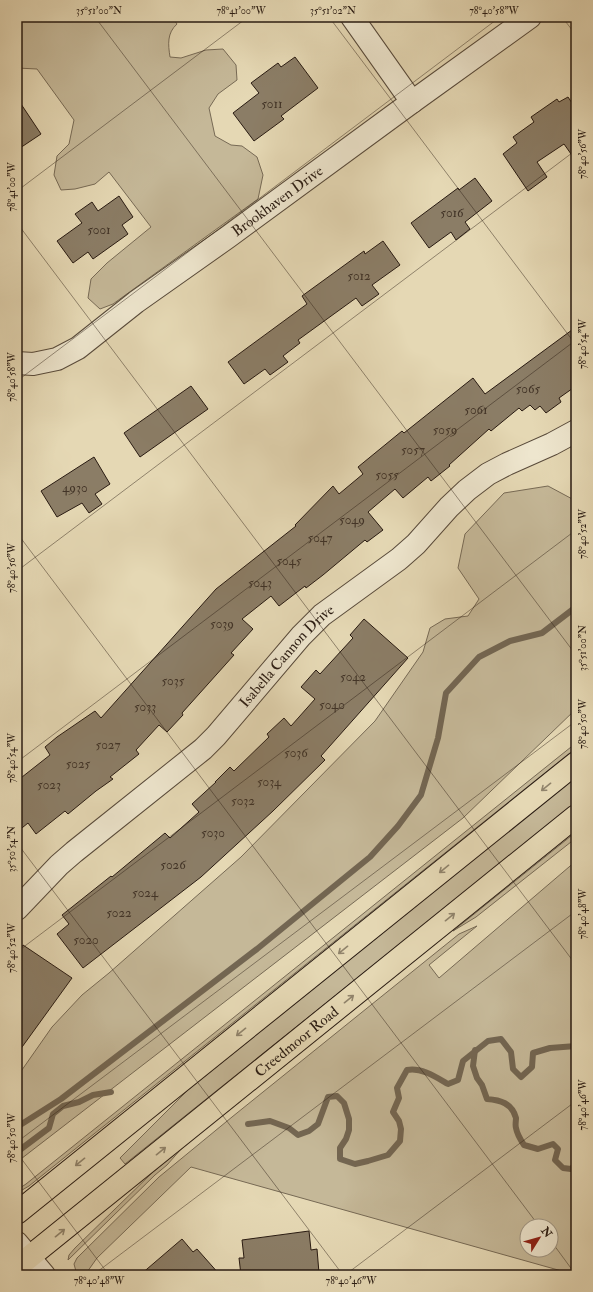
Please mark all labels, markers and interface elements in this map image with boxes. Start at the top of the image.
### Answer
text: 35°51'00"N [76,5,122,17]
text: 78°41'00"W [216,5,266,17]
text: 35°51'02"N [310,5,356,17]
text: 78°40'58"W [469,5,520,17]
house number: 5011 [261,96,283,112]
text: 78°40'56"W [577,128,589,179]
text: 78°41'00"W [6,162,18,212]
street label: Brookhaven Drive [228,162,327,241]
house number: 5016 [440,205,465,221]
house number: 5001 [87,222,111,238]
house number: 5012 [347,268,371,284]
text: 78°40'54"W [577,318,589,369]
text: 78°40'58"W [6,351,18,402]
house number: 5065 [516,381,541,397]
house number: 5061 [464,402,488,418]
house number: 5059 [433,422,457,438]
house number: 5057 [401,442,425,458]
house number: 5055 [375,467,399,483]
house number: 4930 [62,480,88,496]
text: 78°40'52"W [577,508,589,559]
house number: 5049 [339,512,365,528]
house number: 5047 [308,530,332,546]
text: 78°40'56"W [6,542,18,593]
house number: 5045 [277,553,302,569]
house number: 5043 [248,575,272,591]
street label: Isabella Cannon Drive [235,600,338,712]
house number: 5039 [210,616,234,632]
text: 35°51'00"N [577,625,589,671]
house number: 5042 [340,669,366,685]
house number: 5035 [162,673,185,689]
house number: 5040 [319,697,345,713]
text: 78°40'50"W [577,698,589,749]
house number: 5033 [134,699,156,715]
text: 78°40'54"W [6,732,18,783]
house number: 5027 [96,737,120,753]
house number: 5036 [284,745,309,761]
house number: 5025 [66,756,91,772]
house number: 5034 [257,774,282,790]
house number: 5023 [37,777,61,793]
one-way arrow [540,783,551,792]
house number: 5032 [231,793,255,809]
house number: 5030 [201,825,225,841]
text: 35°50'54"N [6,826,18,872]
house number: 5026 [160,857,187,873]
one-way arrow [439,864,450,873]
house number: 5024 [132,885,159,901]
text: 78°40'48"W [577,888,589,939]
house number: 5022 [106,905,132,921]
one-way arrow [445,913,456,922]
text: 78°40'52"W [6,922,18,973]
house number: 5020 [73,932,99,948]
one-way arrow [337,946,348,954]
one-way arrow [343,994,354,1003]
street label: Creedmoor Road [251,1002,343,1082]
one-way arrow [236,1027,247,1036]
text: 78°40'46"W [577,1079,589,1130]
text: 78°40'50"W [6,1112,18,1163]
one-way arrow [155,1146,166,1155]
one-way arrow [74,1158,85,1167]
north arrow [519,1218,559,1258]
text: N [538,1224,555,1241]
one-way arrow [54,1228,65,1237]
text: 78°40'48"W [74,1275,125,1287]
text: 78°40'46"W [326,1275,377,1287]

